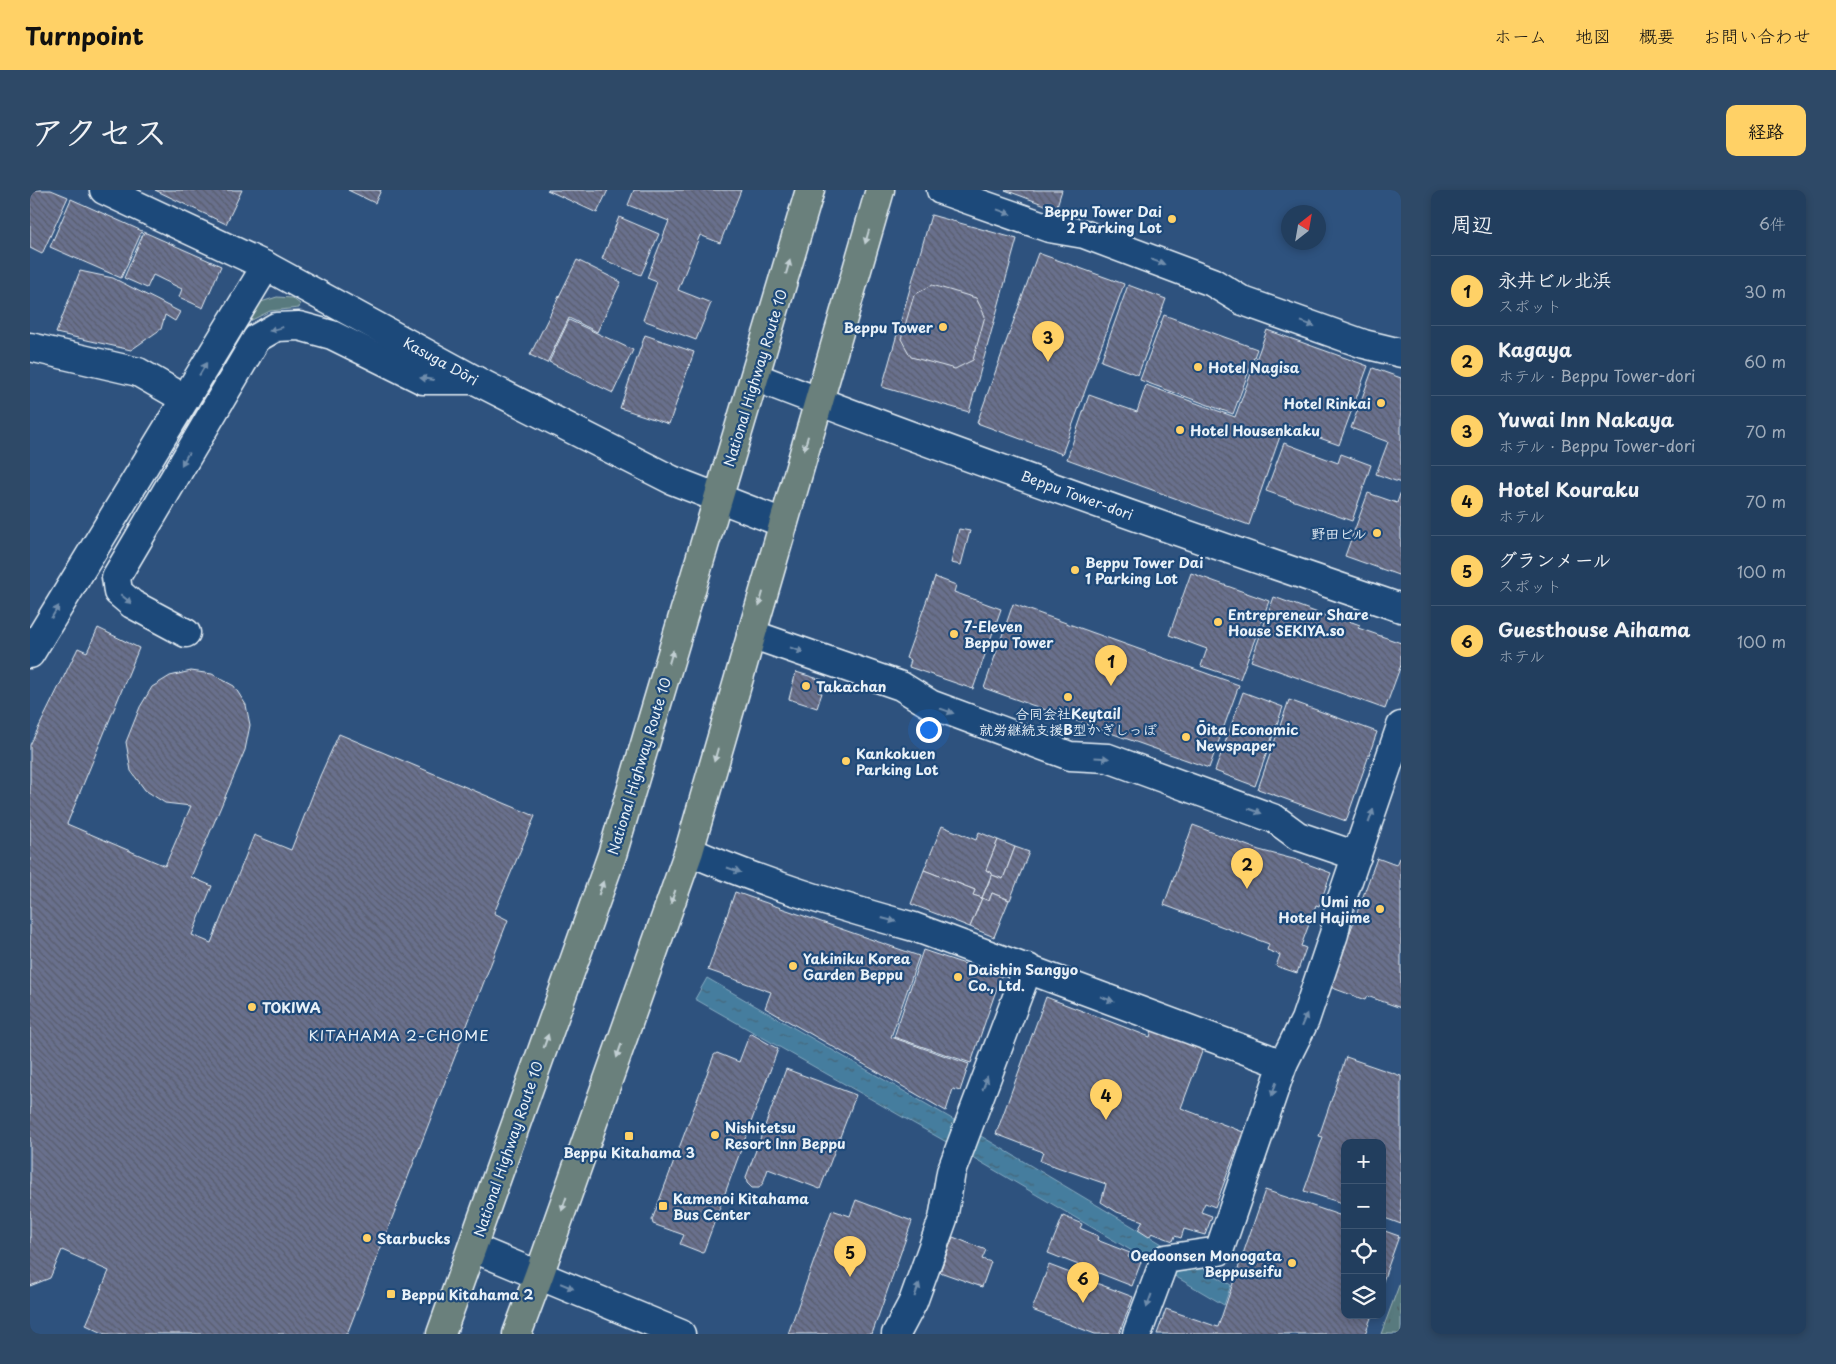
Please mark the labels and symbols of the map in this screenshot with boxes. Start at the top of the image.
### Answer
place label: Beppu Tower Dai 2 Parking Lot [1044,201,1162,238]
north arrow [1281,205,1326,250]
one-way arrow [997,208,1012,216]
marker: Beppu Tower Dai 2 Parking Lot [1166,213,1178,225]
one-way arrow [862,229,870,244]
one-way arrow [1151,258,1166,266]
one-way arrow [784,259,792,274]
street label: National Highway Route 10 [718,287,792,469]
place label: Beppu Tower [844,317,934,338]
marker: Beppu Tower [937,321,949,333]
pin: 3 [1032,321,1064,362]
one-way arrow [1300,321,1315,328]
one-way arrow [269,326,284,334]
street label: Kasuga Dōri [400,332,482,390]
place label: Hotel Nagisa [1208,357,1300,378]
marker: Hotel Nagisa [1192,361,1204,373]
one-way arrow [199,362,208,375]
one-way arrow [418,375,434,383]
place label: Hotel Rinkai [1283,393,1371,414]
marker: Hotel Rinkai [1375,397,1387,409]
place label: Hotel Housenkaku [1190,420,1320,441]
marker: Hotel Housenkaku [1174,424,1186,436]
one-way arrow [802,436,810,451]
one-way arrow [181,452,190,466]
street label: Beppu Tower-dori [1018,465,1136,525]
place label: 野田ビル [1311,523,1367,544]
marker: 野田ビル [1371,527,1383,539]
place label: Beppu Tower Dai 1 Parking Lot [1085,552,1203,589]
marker: Beppu Tower Dai 1 Parking Lot [1069,564,1081,576]
one-way arrow [757,592,765,607]
one-way arrow [120,593,132,605]
place label: Entrepreneur Share House SEKIYA.so [1228,604,1369,641]
one-way arrow [51,606,60,619]
place label: 7-Eleven Beppu Tower [964,616,1054,653]
marker: Entrepreneur Share House SEKIYA.so [1212,616,1224,628]
marker: 7-Eleven Beppu Tower [948,628,960,640]
pin: 1 [1095,645,1127,686]
one-way arrow [790,647,805,654]
one-way arrow [668,649,676,664]
street label: National Highway Route 10 [602,675,676,857]
place label: Takachan [816,676,887,697]
marker: Takachan [800,680,812,692]
marker: 合同会社Keytail 就労継続支援B型かぎしっぽ [1062,691,1074,703]
place label: 合同会社Keytail 就労継続支援B型かぎしっぽ [979,703,1157,740]
one-way arrow [940,708,955,715]
your location [916,717,942,743]
place label: Ōita Economic Newspaper [1196,719,1299,756]
marker: Ōita Economic Newspaper [1180,731,1192,743]
place label: Kankokuen Parking Lot [856,743,939,780]
one-way arrow [712,748,720,763]
one-way arrow [1094,754,1110,762]
marker: Kankokuen Parking Lot [840,755,852,767]
one-way arrow [1247,808,1262,815]
one-way arrow [1368,808,1375,823]
pin: 2 [1231,848,1263,889]
one-way arrow [727,866,742,874]
one-way arrow [597,880,605,895]
one-way arrow [669,890,676,905]
place label: Umi no Hotel Hajime [1278,891,1370,928]
marker: Umi no Hotel Hajime [1374,903,1386,915]
one-way arrow [881,916,896,924]
place label: Yakiniku Korea Garden Beppu [803,948,911,985]
place label: Daishin Sangyo Co., Ltd. [968,959,1078,996]
marker: Yakiniku Korea Garden Beppu [787,960,799,972]
marker: Daishin Sangyo Co., Ltd. [952,971,964,983]
one-way arrow [1100,995,1115,1003]
place label: TOKIWA [262,997,321,1018]
marker: TOKIWA [246,1001,258,1013]
one-way arrow [1301,1013,1309,1027]
district label: KITAHAMA 2-CHOME [308,1023,490,1046]
one-way arrow [543,1033,551,1048]
one-way arrow [614,1043,622,1058]
street label: National Highway Route 10 [468,1058,548,1240]
one-way arrow [982,1075,989,1090]
pin: 4 [1090,1079,1122,1120]
one-way arrow [1270,1082,1278,1097]
place label: Nishitetsu Resort Inn Beppu [725,1117,846,1154]
marker: Nishitetsu Resort Inn Beppu [709,1129,721,1141]
marker: Beppu Kitahama 3 [623,1130,635,1142]
place label: Beppu Kitahama 3 [563,1142,695,1163]
place label: Kamenoi Kitahama Bus Center [673,1188,809,1225]
one-way arrow [560,1197,568,1212]
marker: Kamenoi Kitahama Bus Center [657,1200,669,1212]
place label: Starbucks [377,1228,451,1249]
marker: Starbucks [361,1232,373,1244]
pin: 5 [834,1236,866,1277]
place label: Oedoonsen Monogata Beppuseifu [1131,1245,1282,1282]
marker: Oedoonsen Monogata Beppuseifu [1286,1257,1298,1269]
pin: 6 [1067,1262,1099,1303]
one-way arrow [913,1282,921,1297]
one-way arrow [560,1283,574,1291]
place label: Beppu Kitahama 2 [401,1284,534,1305]
marker: Beppu Kitahama 2 [385,1288,397,1300]
one-way arrow [1145,1294,1153,1308]

